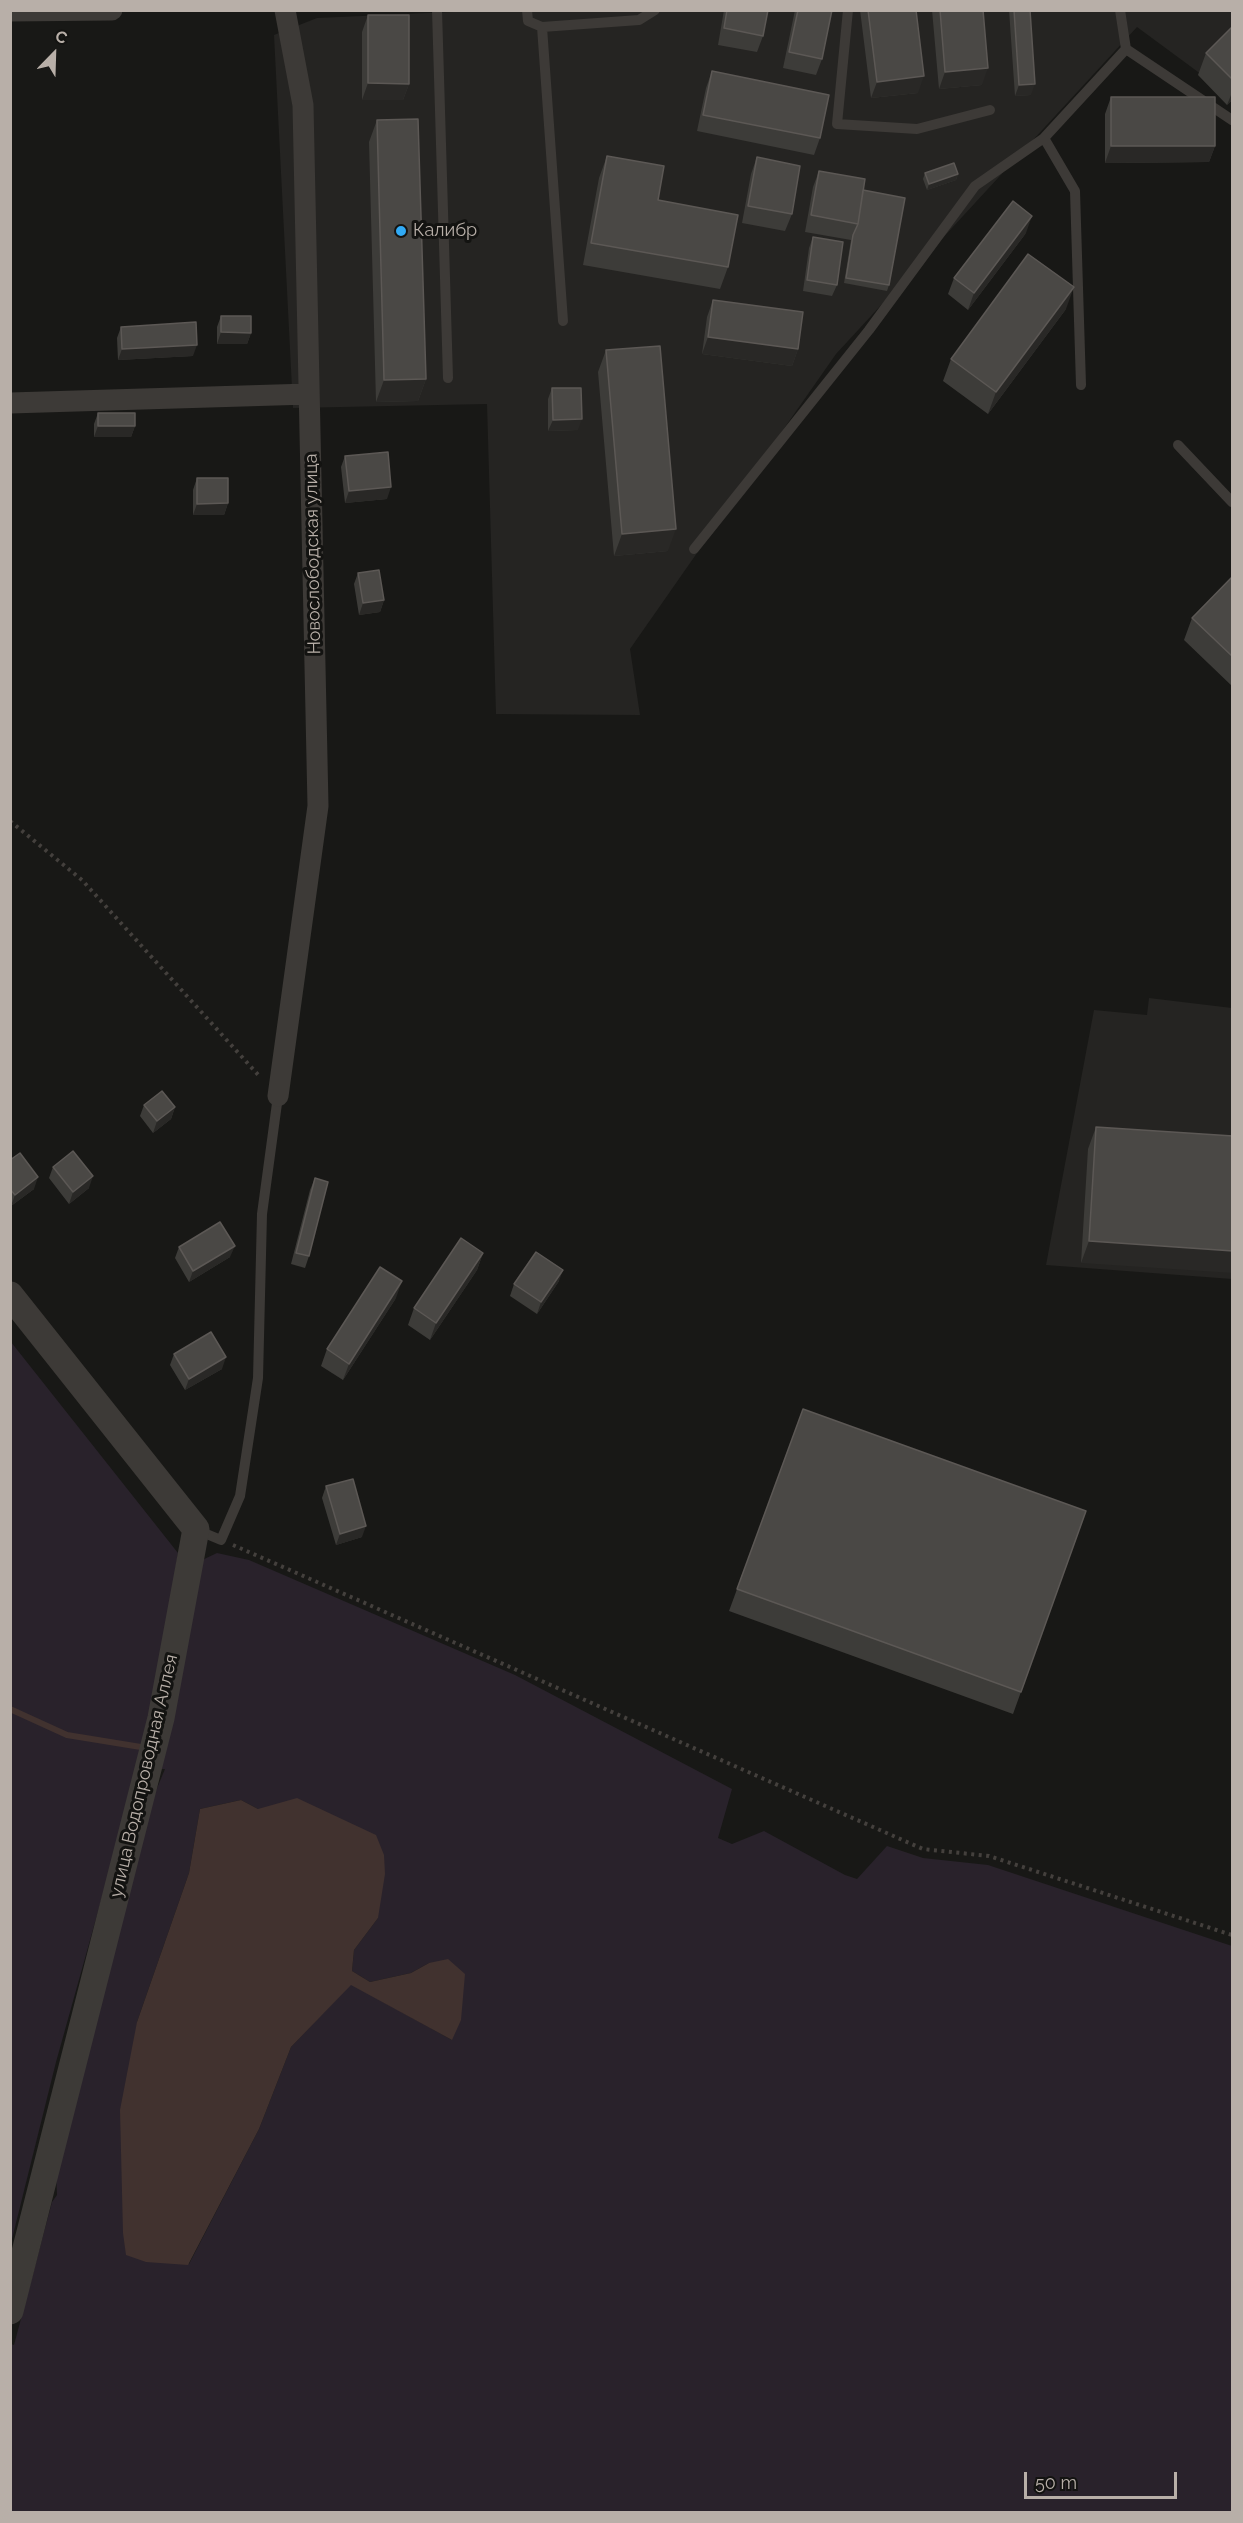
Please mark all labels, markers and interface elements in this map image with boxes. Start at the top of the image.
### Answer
north arrow [24,24,84,84]
text: С [52,26,70,48]
place label: Калибр [413,220,477,242]
marker: Калибр [394,224,408,238]
street label: Новослободская улица [300,453,326,655]
street label: улица Водопроводная Аллея [105,1652,183,1900]
scale bar [1027,2460,1180,2498]
text: 50 m [1035,2472,1077,2493]

